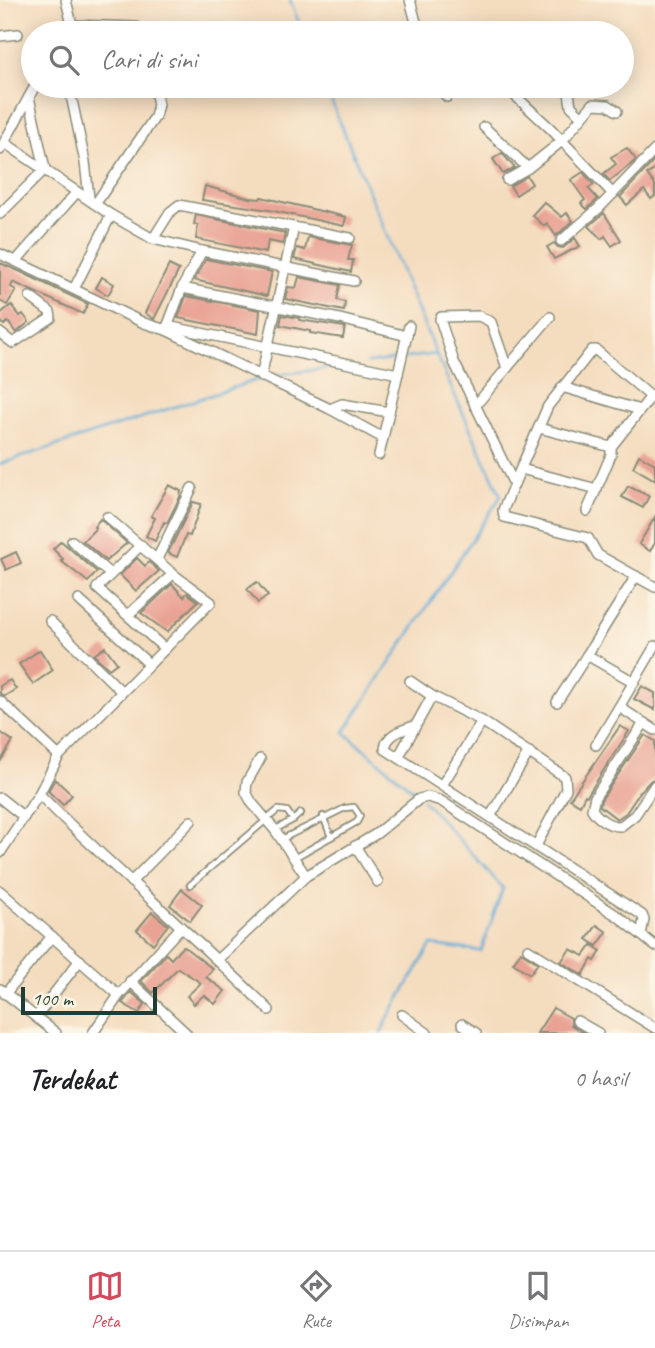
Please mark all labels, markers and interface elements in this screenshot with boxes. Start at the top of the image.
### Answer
search box [21,21,634,98]
icon: search [45,41,83,79]
text: Cari di sini [101,43,197,76]
scale bar [21,984,158,1016]
text: 100 m [32,987,73,1011]
text: Terdekat [28,1060,116,1098]
text: 0 hasil [574,1064,627,1093]
tab: Peta [86,1267,124,1333]
tab: Rute [297,1267,335,1333]
tab: Disimpan [508,1267,568,1333]

